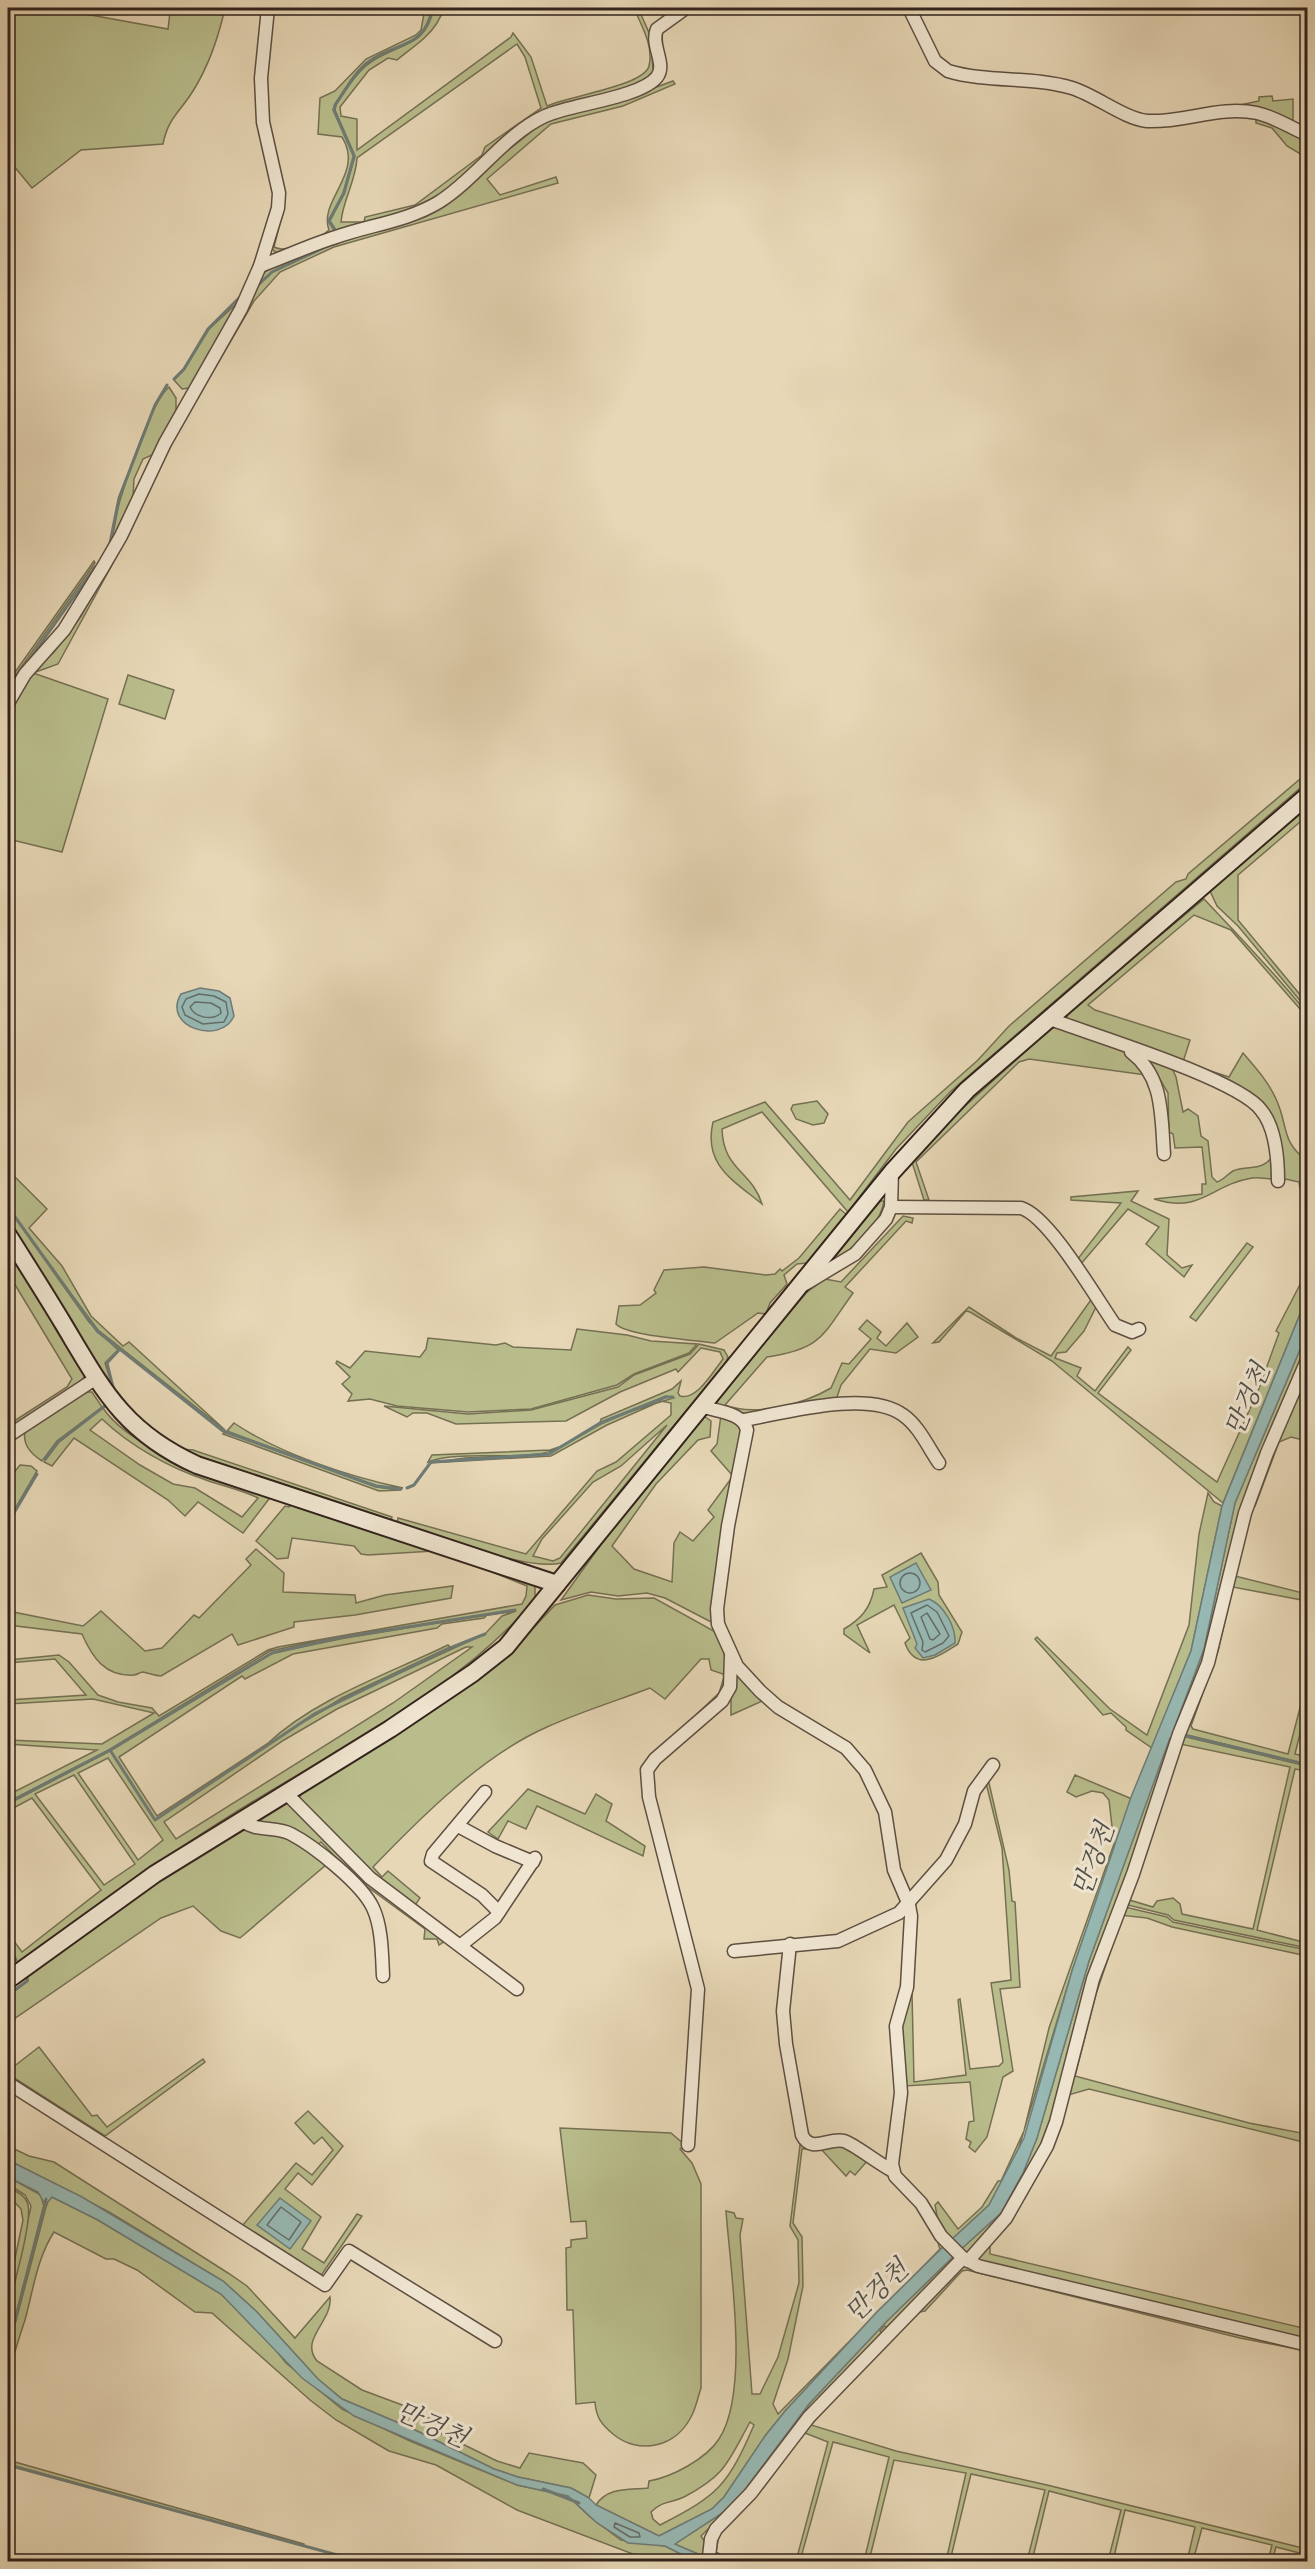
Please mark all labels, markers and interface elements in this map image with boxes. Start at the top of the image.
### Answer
water label: 만겅천 [1220,1357,1276,1440]
water label: 만겅천 [1067,1817,1121,1900]
water label: 만겅천 [840,2253,915,2328]
water label: 만겅천 [391,2396,474,2454]

